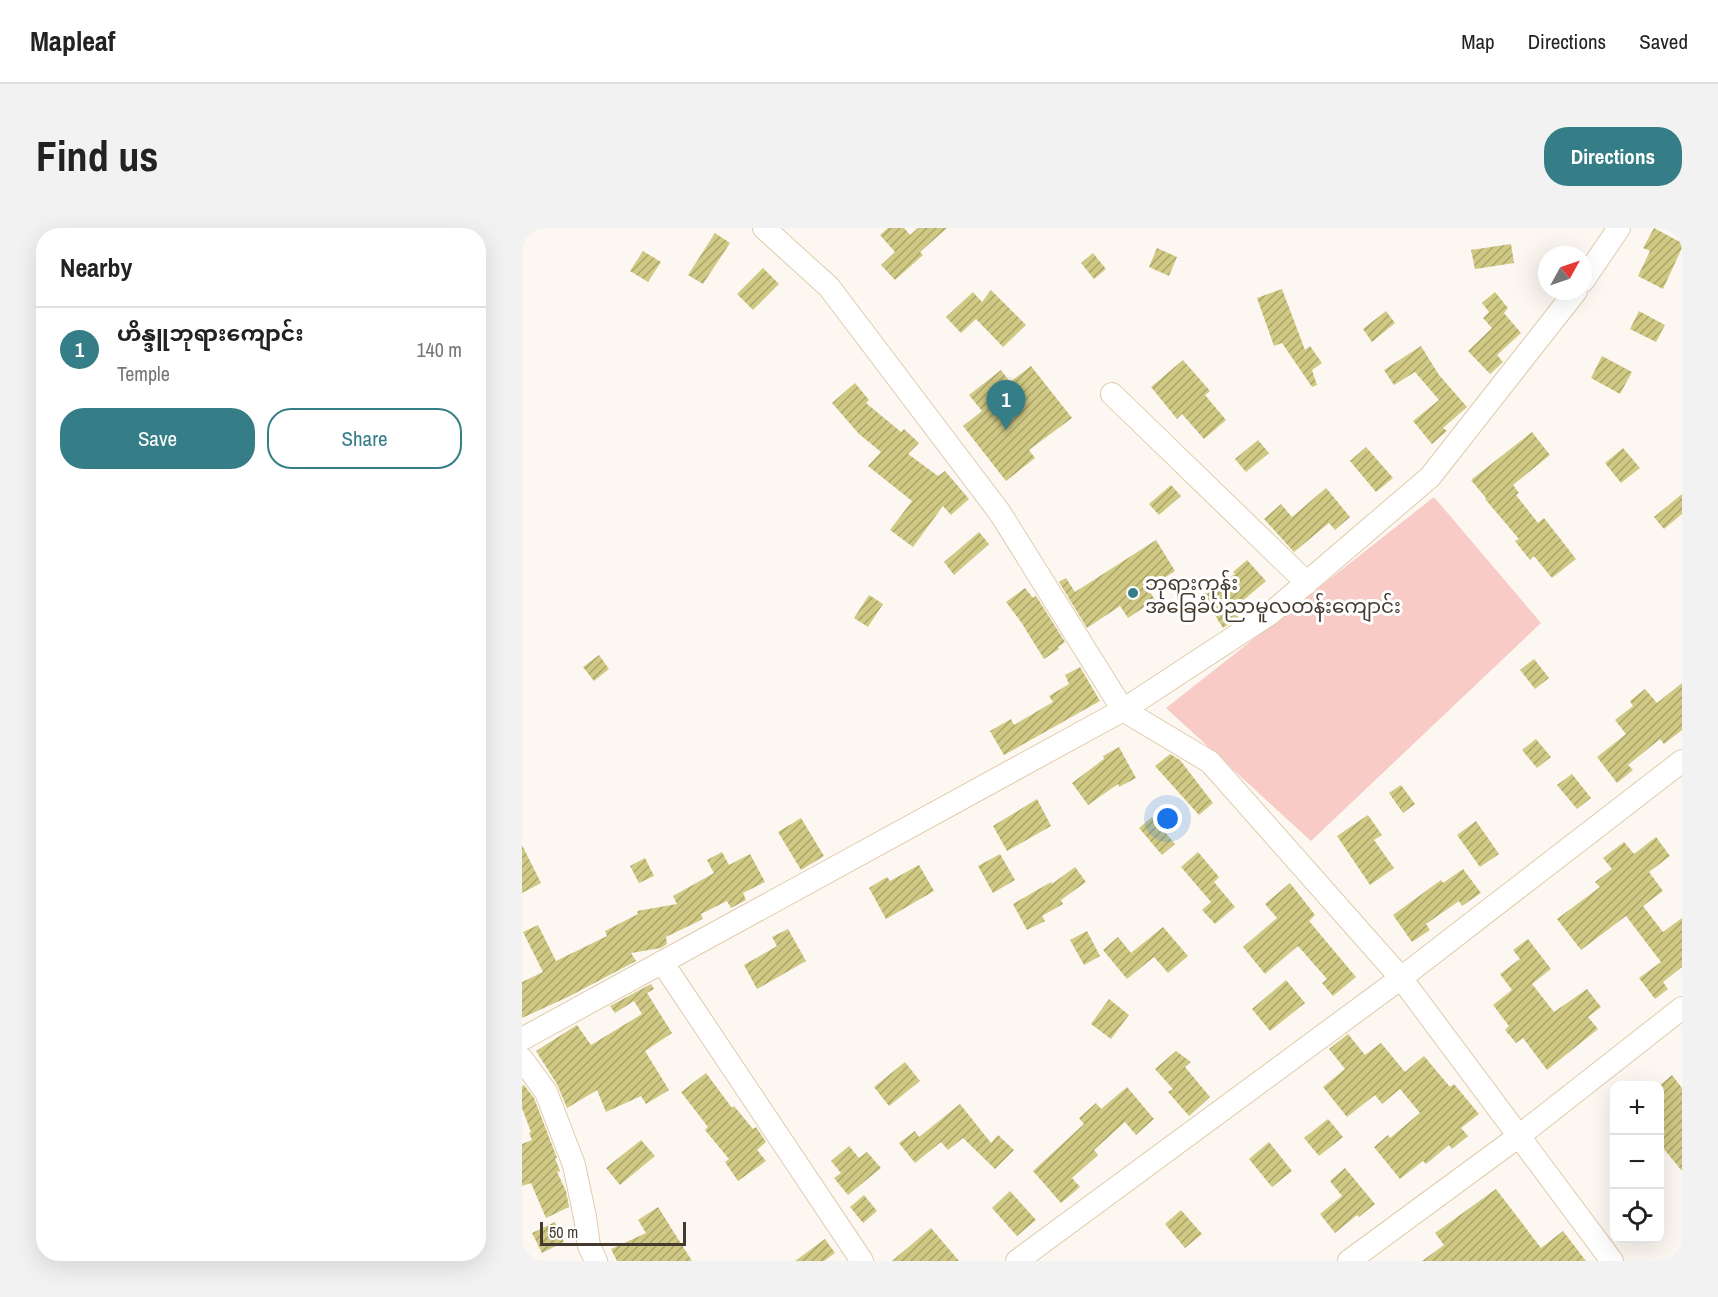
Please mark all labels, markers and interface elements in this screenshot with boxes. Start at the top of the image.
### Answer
text: Mapleaf [30,22,115,60]
text: Map [1461,27,1495,56]
text: Directions [1528,27,1606,56]
text: Saved [1639,27,1688,56]
button: Directions [1544,127,1682,186]
text: Find us [36,128,158,184]
north arrow [1538,246,1592,300]
text: Nearby [60,250,132,285]
text: ဟိန္ဒူဘုရားကျောင်း [117,318,304,348]
text: 1 [75,336,84,363]
text: 140 m [416,336,462,363]
text: Temple [117,360,170,387]
pin: 1 [986,380,1026,430]
button: Save [60,408,255,469]
button: Share [267,408,462,469]
place label: ဘုရားကုန်း အခြေခံပညာမူလတန်းကျောင်း [1145,569,1401,623]
marker: ဘုရားကုန်း အခြေခံပညာမူလတန်းကျောင်း [1126,586,1140,600]
your location [1153,804,1182,833]
map controls [1610,1081,1664,1243]
button: + [1610,1081,1664,1135]
button: − [1610,1135,1664,1189]
button: locate [1610,1189,1664,1243]
scale bar [540,1219,686,1246]
text: 50 m [549,1221,578,1243]

